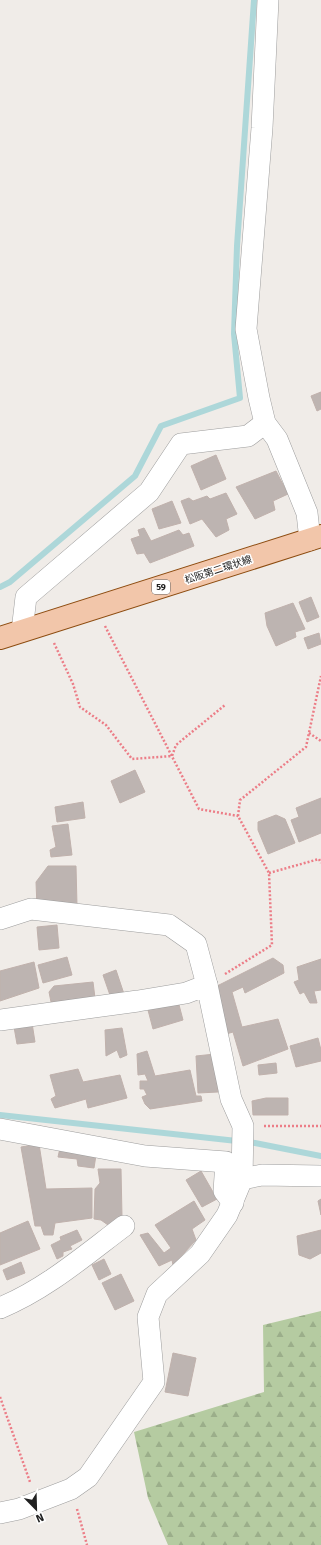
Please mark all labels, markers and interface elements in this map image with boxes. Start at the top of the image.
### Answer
street label: 松阪第二環状線 [183,553,253,586]
road number: 59 [152,580,170,594]
north arrow [16,1489,56,1529]
text: N [34,1510,46,1525]

